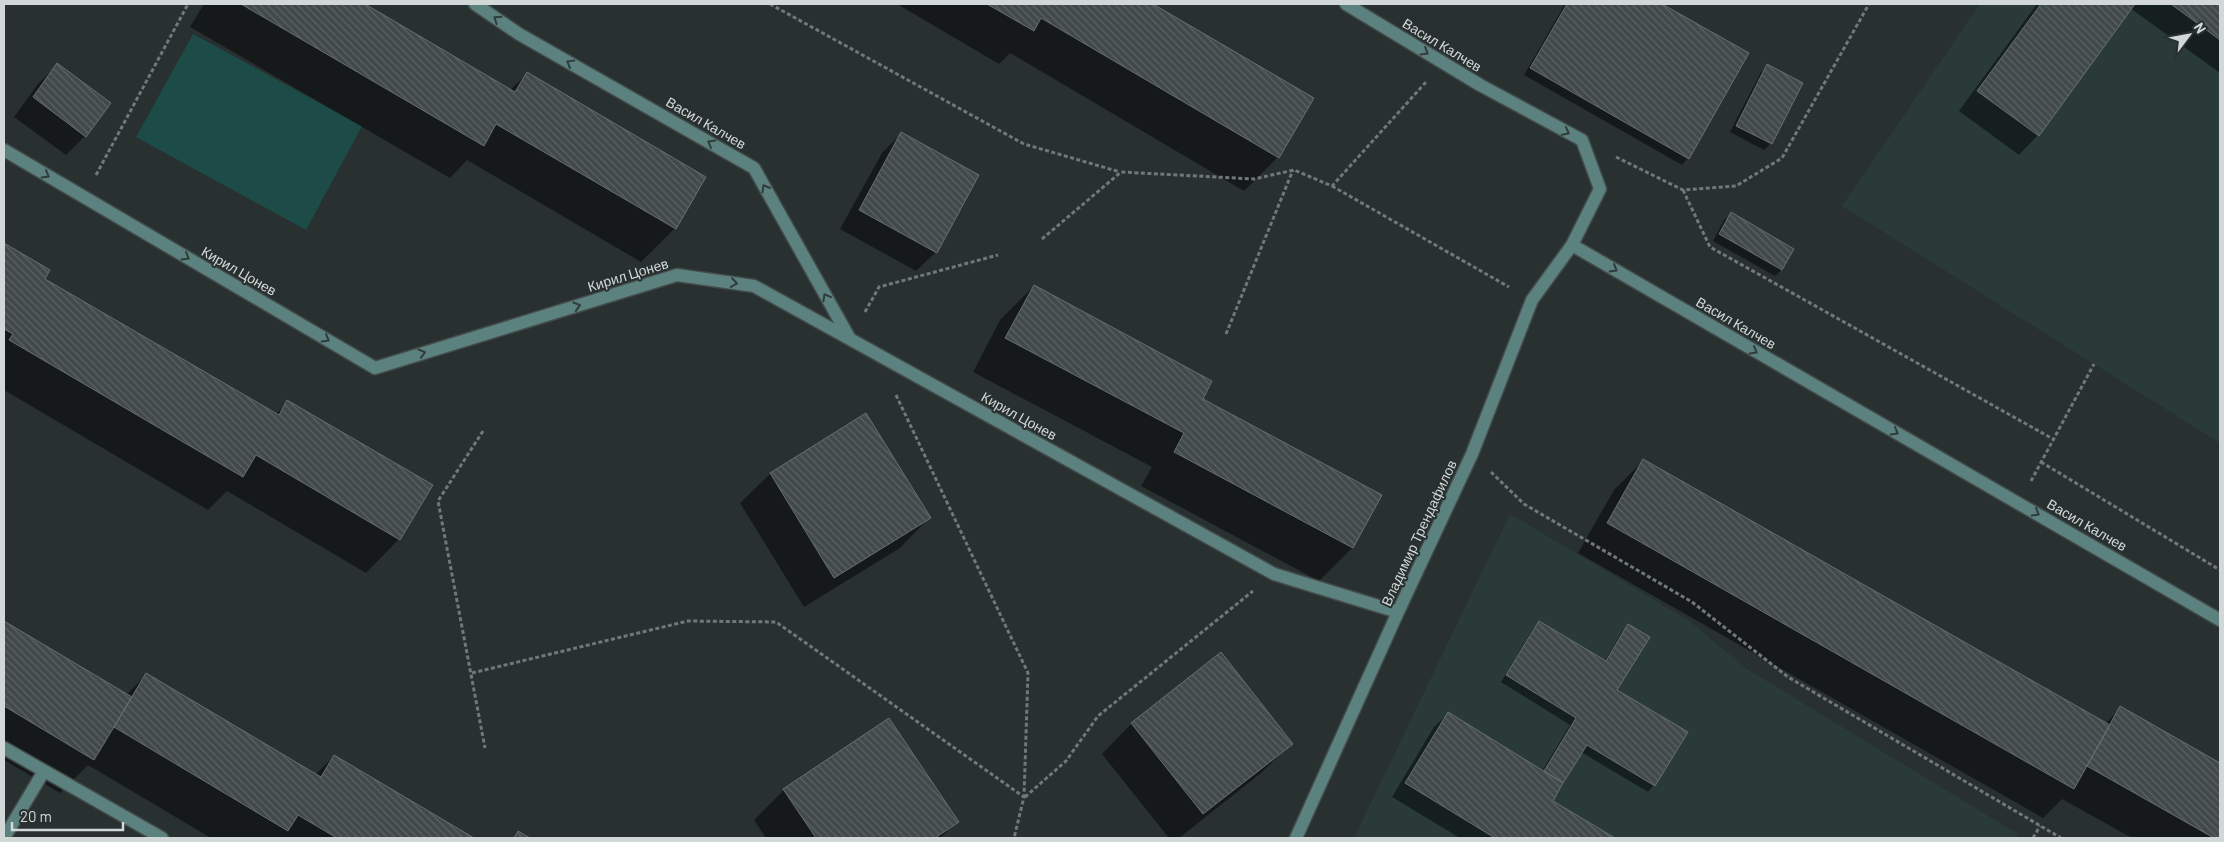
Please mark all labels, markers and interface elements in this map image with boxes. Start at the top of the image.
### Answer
north arrow [2164,10,2214,60]
street label: Васил Калчев [1400,14,1485,75]
one-way arrow [493,16,503,25]
text: N [2191,19,2210,36]
one-way arrow [1419,45,1428,55]
one-way arrow [567,59,576,69]
street label: Васил Калчев [663,93,749,152]
one-way arrow [1561,126,1570,136]
one-way arrow [708,140,717,150]
one-way arrow [40,168,49,178]
one-way arrow [761,184,771,193]
street label: Кирил Цонев [199,242,280,299]
one-way arrow [181,250,190,260]
street label: Кирил Цонев [585,254,670,295]
one-way arrow [1609,263,1618,273]
one-way arrow [731,277,739,288]
one-way arrow [822,293,832,302]
street label: Васил Калчев [1693,293,1779,352]
one-way arrow [573,301,581,311]
one-way arrow [321,333,330,343]
one-way arrow [1749,344,1758,354]
one-way arrow [417,349,426,359]
street label: Кирил Цонев [979,388,1060,443]
one-way arrow [1890,426,1899,436]
street label: Владимир Трендафилов [1377,457,1460,609]
street label: Васил Калчев [2044,495,2130,554]
one-way arrow [2030,507,2039,517]
scale bar [12,800,124,832]
text: 20 m [20,807,52,825]

